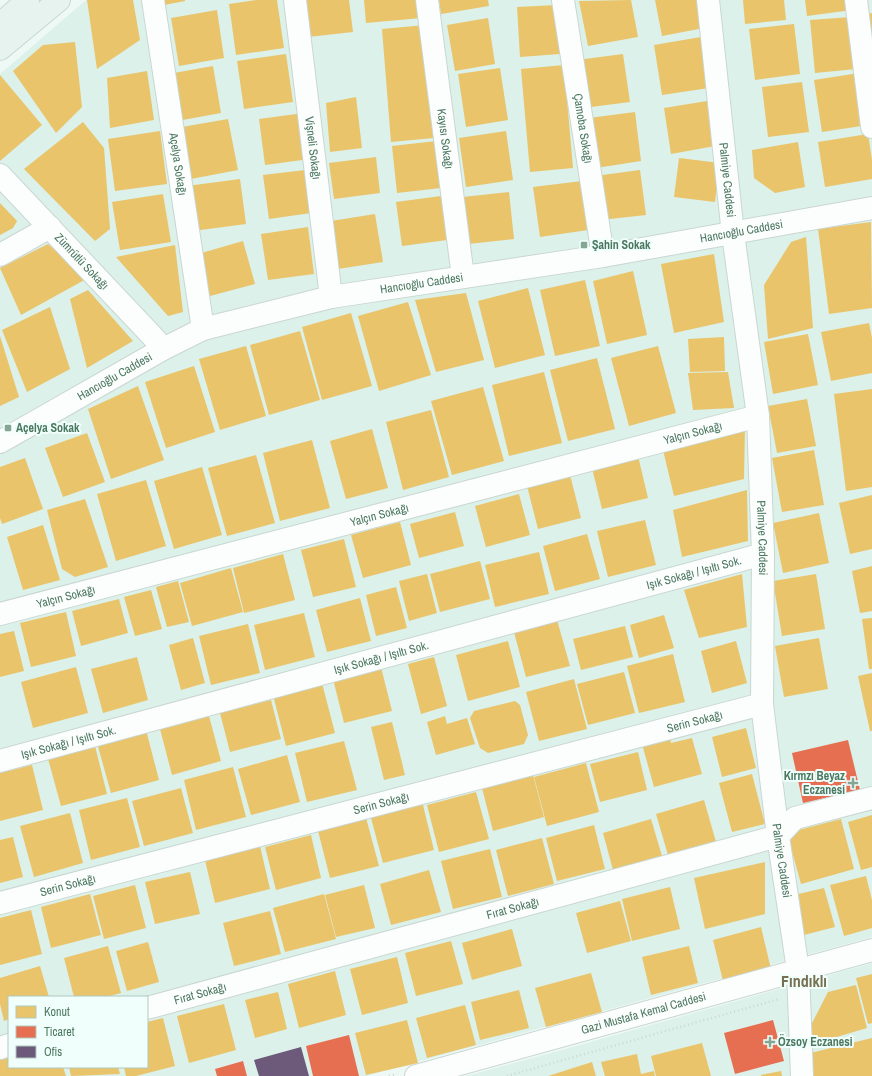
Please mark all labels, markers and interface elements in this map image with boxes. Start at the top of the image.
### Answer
street label: Çamoba Sokağı [570,92,596,165]
street label: Kayısı Sokağı [433,108,457,170]
street label: Vişneli Sokağı [301,115,325,180]
street label: Açelya Sokağı [165,131,191,196]
street label: Palmiye Caddesi [715,142,739,218]
street label: Hancıoğlu Caddesi [699,216,784,247]
street label: Zümrütlü Sokağı [51,230,112,293]
place label: Şahin Sokak [592,237,651,253]
marker: Şahin Sokak [579,240,589,250]
street label: Hancıoğlu Caddesi [379,269,464,297]
street label: Hancıoğlu Caddesi [74,349,155,404]
street label: Yalçın Sokağı [662,418,724,448]
place label: Açelya Sokak [16,420,80,436]
marker: Açelya Sokak [3,423,13,433]
street label: Yalçın Sokağı [348,500,410,530]
street label: Palmiye Caddesi [753,500,771,575]
street label: Işık Sokağı / Işıltı Sok. [645,552,743,593]
street label: Yalçın Sokağı [35,581,97,612]
street label: Işık Sokağı / Işıltı Sok. [332,637,430,678]
street label: Serin Sokağı [665,707,724,737]
street label: Işık Sokağı / Işıltı Sok. [19,722,118,763]
place label: Kırmzı Beyaz Eczanesi [784,768,845,798]
marker: Kırmzı Beyaz Eczanesi [848,778,858,788]
street label: Serin Sokağı [352,788,411,818]
street label: Palmiye Caddesi [769,822,795,899]
street label: Serin Sokağı [38,870,97,900]
street label: Fırat Sokağı [485,894,541,923]
district label: Fındıklı [781,970,827,992]
street label: Fırat Sokağı [172,979,228,1008]
street label: Gazi Mustafa Kemal Caddesi [579,988,708,1038]
legend [8,996,148,1068]
text: Konut [44,1004,70,1020]
text: Ticaret [44,1024,75,1040]
place label: Özsoy Eczanesi [778,1033,853,1050]
marker: Özsoy Eczanesi [765,1037,775,1047]
text: Ofis [44,1044,62,1060]

